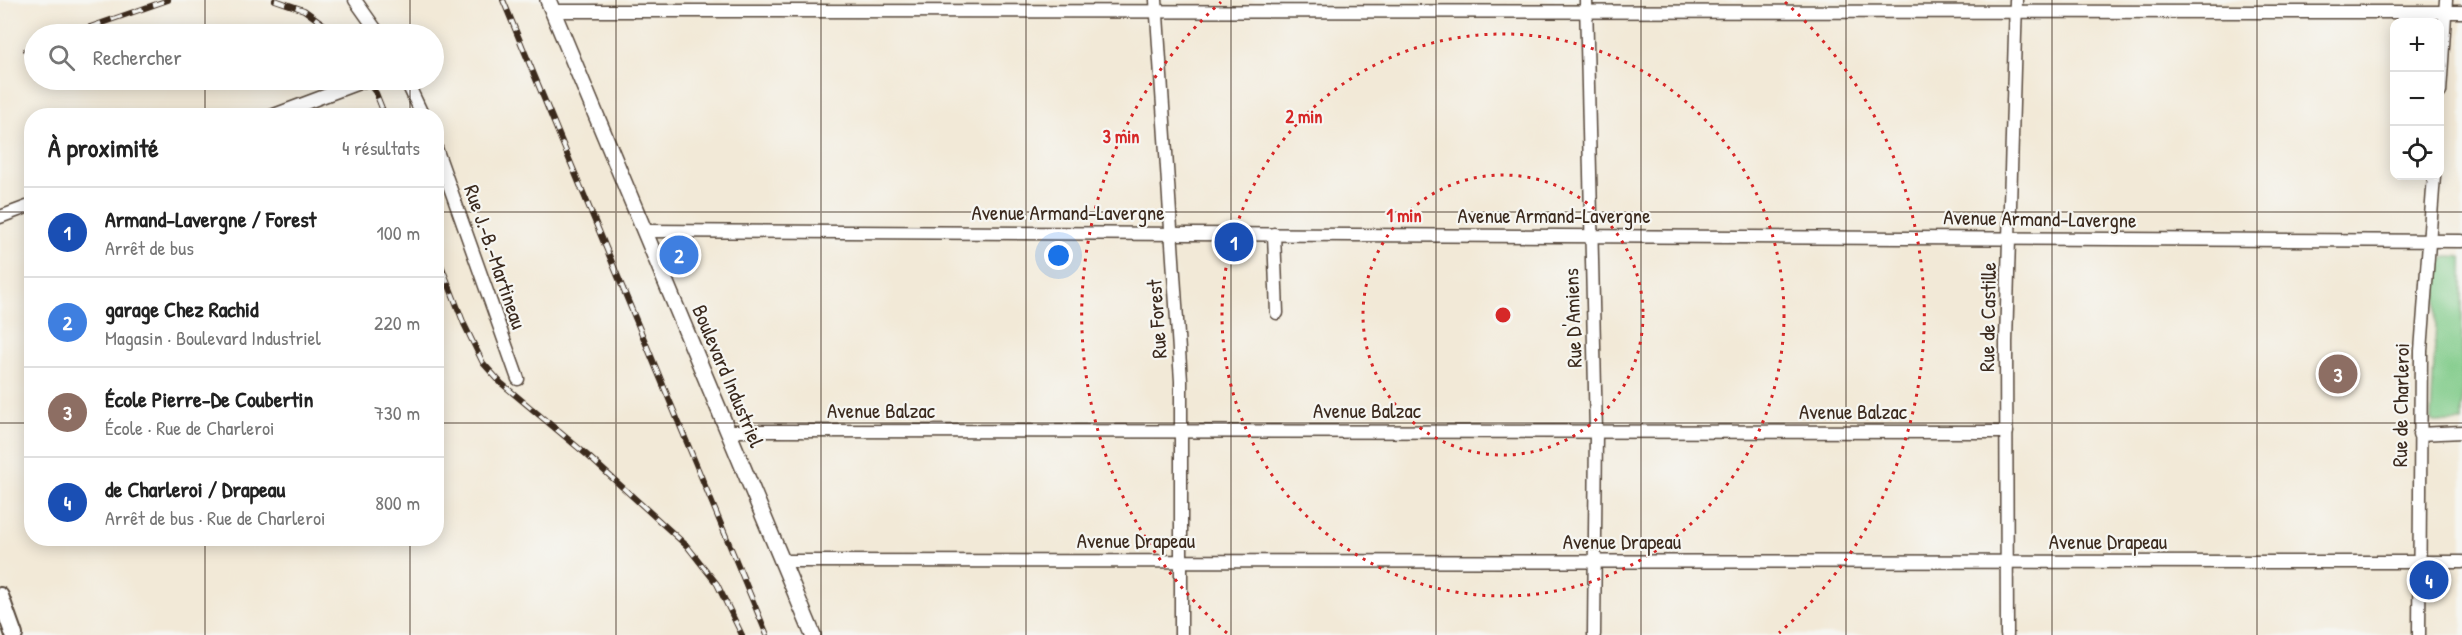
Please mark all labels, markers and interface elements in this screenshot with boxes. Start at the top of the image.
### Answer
map controls [2390,18,2444,180]
button: + [2390,18,2444,72]
search box [24,24,444,90]
icon: search [45,41,78,74]
text: Rechercher [93,42,182,72]
button: − [2390,72,2444,126]
text: 2 min [1286,104,1322,129]
text: 3 min [1103,124,1139,149]
button: locate [2390,126,2444,180]
text: À proximité [48,130,159,165]
text: 4 résultats [342,134,420,161]
street label: Rue J.-B.-Martineau [457,181,534,333]
street label: Avenue Armand-Lavergne [971,198,1165,227]
street label: Avenue Armand-Lavergne [1457,201,1651,230]
street label: Avenue Armand-Lavergne [1943,202,2137,235]
text: 1 min [1386,203,1422,228]
text: Armand-Lavergne / Forest [105,204,316,234]
text: 1 [64,219,71,246]
text: 100 m [377,219,420,246]
pin: 1 [1214,220,1254,264]
pin: 2 [660,232,698,278]
text: Arrêt de bus [105,234,194,261]
your location [1044,241,1073,270]
street label: Rue de Castille [1972,262,2003,372]
street label: Rue D'Amiens [1556,268,1589,368]
street label: Rue Forest [1139,278,1174,360]
text: garage Chez Rachid [105,294,259,324]
street label: Boulevard Industriel [685,300,772,452]
centre of rings [1493,305,1513,325]
text: 2 [63,309,72,336]
text: 220 m [374,309,420,336]
text: Magasin · Boulevard Industriel [105,324,321,351]
street label: Rue de Charleroi [2385,343,2416,467]
pin: 3 [2318,352,2358,397]
text: École Pierre-De Coubertin [105,384,313,414]
street label: Avenue Balzac [827,396,936,425]
street label: Avenue Balzac [1313,396,1422,425]
street label: Avenue Balzac [1799,397,1908,426]
text: 3 [63,399,72,426]
text: 730 m [374,399,420,426]
text: École · Rue de Charleroi [105,414,275,441]
text: de Charleroi / Drapeau [105,474,285,504]
text: 4 [64,489,71,516]
text: 800 m [375,489,420,516]
text: Arrêt de bus · Rue de Charleroi [105,504,326,531]
street label: Avenue Drapeau [1077,526,1196,555]
street label: Avenue Drapeau [1563,527,1682,556]
street label: Avenue Drapeau [2049,527,2168,556]
pin: 4 [2410,558,2448,602]

